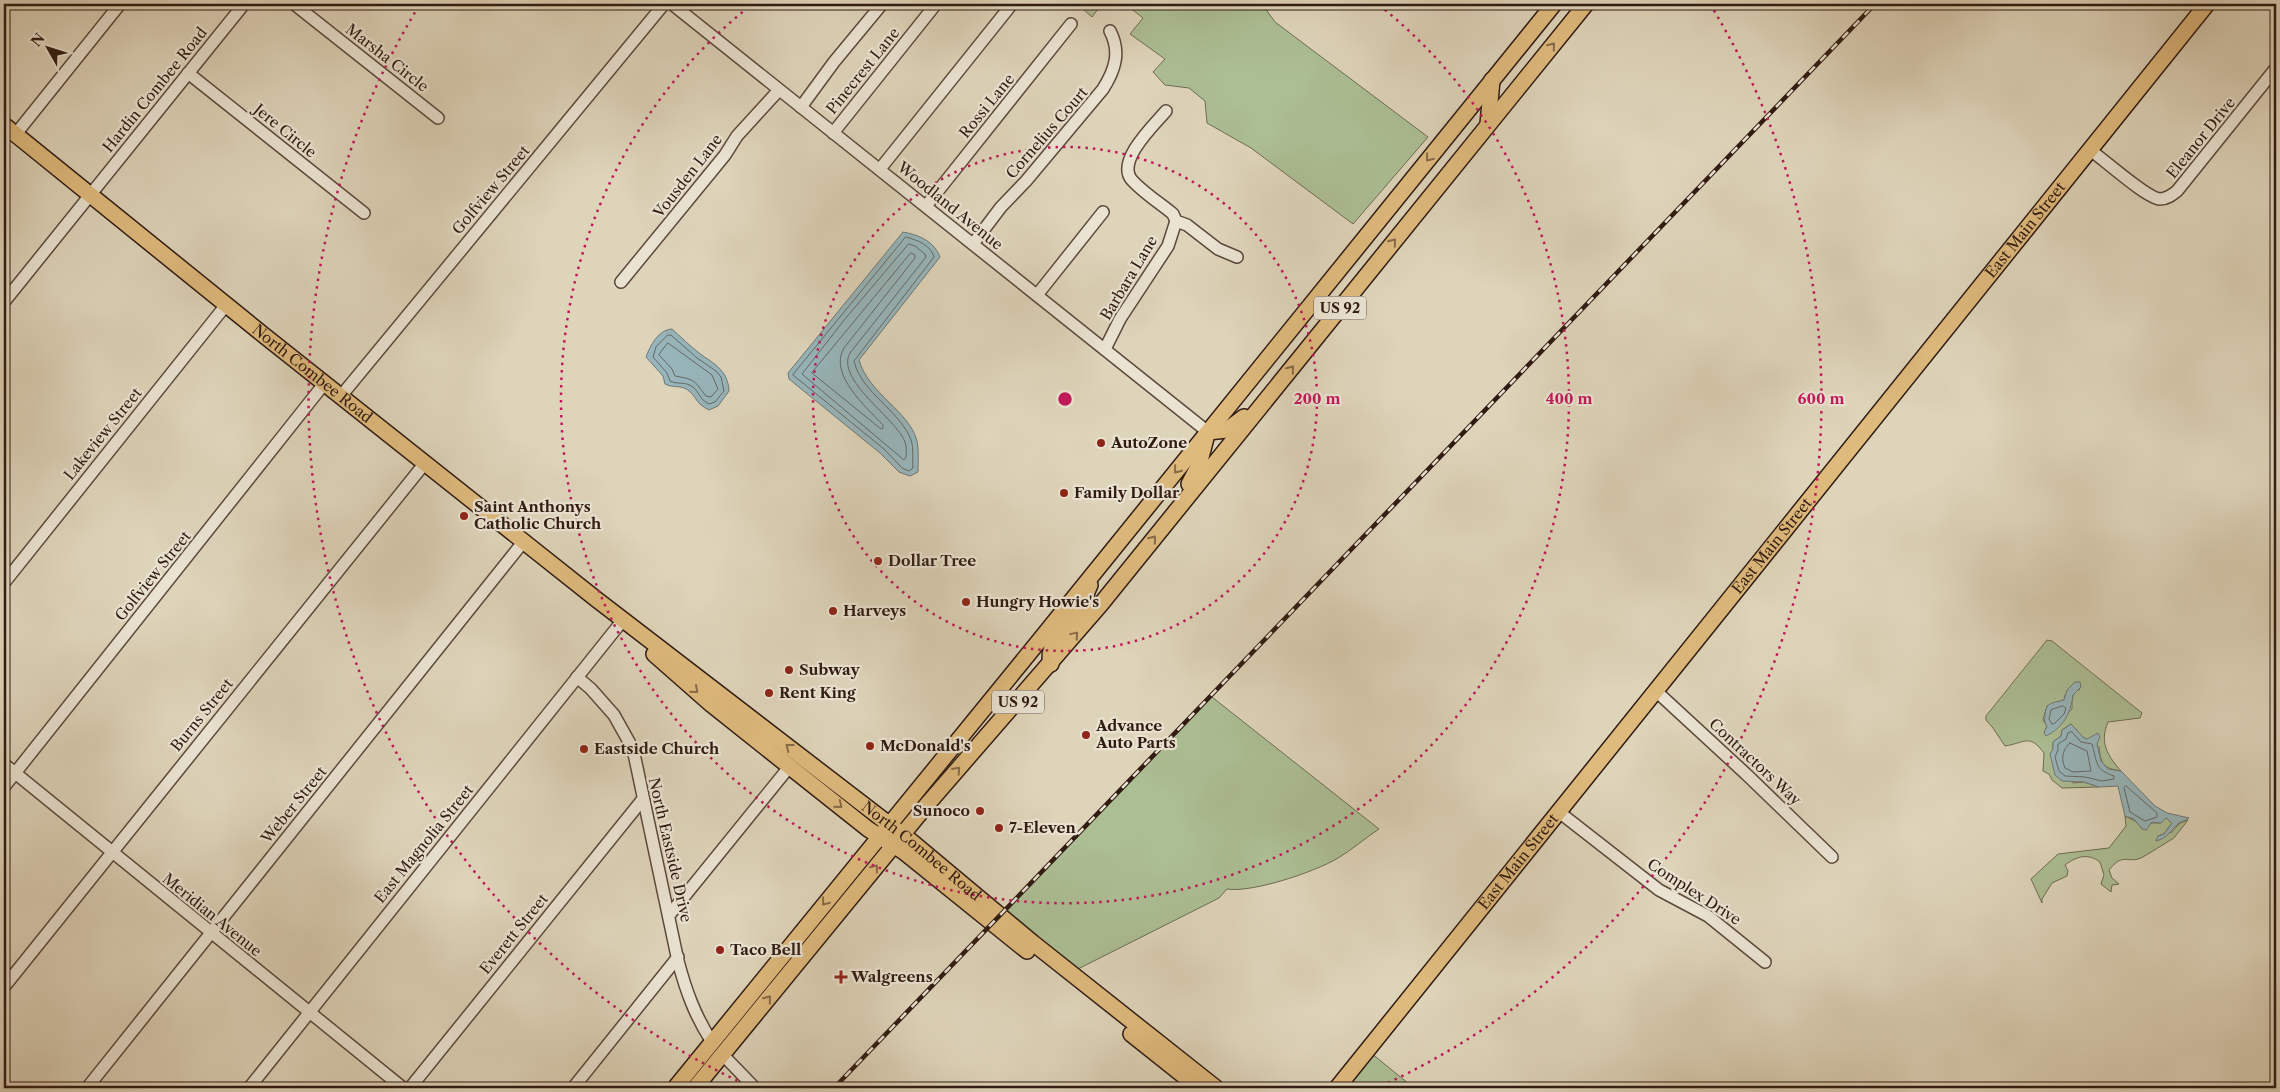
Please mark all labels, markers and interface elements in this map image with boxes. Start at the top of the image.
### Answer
street label: Marsha Circle [342,19,433,96]
north arrow [22,22,72,72]
street label: Hardin Combee Road [98,23,211,156]
street label: Pinecrest Lane [822,24,903,118]
text: N [27,29,49,50]
one-way arrow [1547,42,1556,51]
street label: Rossi Lane [955,70,1018,142]
street label: Cornelius Court [1002,82,1092,182]
street label: Eleanor Drive [2162,93,2239,182]
street label: Jere Circle [249,98,320,162]
street label: Vousden Lane [648,130,726,222]
street label: Golfview Street [448,141,534,238]
one-way arrow [1425,153,1434,162]
street label: Woodland Avenue [893,157,1007,254]
street label: East Main Street [1981,178,2070,282]
street label: Barbara Lane [1096,232,1161,323]
one-way arrow [1388,239,1397,248]
road number: US 92 [1314,296,1366,320]
street label: North Combee Road [249,320,376,427]
one-way arrow [1285,366,1293,375]
street label: Lakeview Street [60,383,146,484]
text: 200 m [1294,389,1340,408]
text: 400 m [1546,389,1592,408]
text: 600 m [1798,389,1844,408]
centre of rings [1056,390,1074,408]
place label: AutoZone [1110,433,1187,452]
marker: AutoZone [1095,437,1107,449]
one-way arrow [1175,464,1183,473]
place label: Family Dollar [1074,483,1180,502]
marker: Family Dollar [1058,487,1070,499]
street label: East Main Street [1727,493,1816,597]
place label: Saint Anthonys Catholic Church [474,497,602,533]
marker: Saint Anthonys Catholic Church [458,510,470,522]
street label: Golfview Street [110,526,195,625]
one-way arrow [1147,536,1156,545]
place label: Dollar Tree [888,551,976,570]
marker: Dollar Tree [872,555,884,567]
place label: Hungry Howie's [976,592,1099,611]
marker: Hungry Howie's [960,596,972,608]
place label: Harveys [843,601,906,620]
marker: Harveys [827,605,839,617]
one-way arrow [1070,632,1078,641]
place label: Subway [799,660,860,679]
marker: Subway [783,664,795,676]
street label: Burns Street [166,674,237,755]
place label: Rent King [779,683,856,702]
one-way arrow [689,685,698,693]
marker: Rent King [763,687,775,699]
road number: US 92 [992,690,1044,714]
street label: Contractors Way [1705,714,1806,810]
place label: Advance Auto Parts [1095,716,1176,752]
marker: Advance Auto Parts [1080,729,1092,741]
place label: McDonald's [880,736,971,755]
place label: Eastside Church [594,739,720,758]
marker: McDonald's [864,740,876,752]
marker: Eastside Church [578,743,590,755]
one-way arrow [786,744,795,752]
street label: Weber Street [256,762,331,848]
one-way arrow [951,767,960,776]
street label: North Eastside Drive [645,776,696,924]
street label: East Magnolia Street [370,780,478,907]
street label: North Combee Road [858,797,985,905]
one-way arrow [833,799,842,807]
place label: Sunoco [913,801,970,820]
marker: Sunoco [974,805,986,817]
street label: East Main Street [1474,809,1563,913]
place label: 7-Eleven [1009,818,1077,837]
marker: 7-Eleven [993,822,1005,834]
street label: Complex Drive [1644,854,1745,929]
one-way arrow [870,865,878,874]
street label: Meridian Avenue [159,869,266,960]
street label: Everett Street [475,889,552,978]
one-way arrow [823,896,831,905]
place label: Taco Bell [730,940,801,959]
marker: Taco Bell [714,944,726,956]
place label: Walgreens [850,967,933,986]
marker: Walgreens [835,971,847,983]
one-way arrow [763,996,771,1005]

